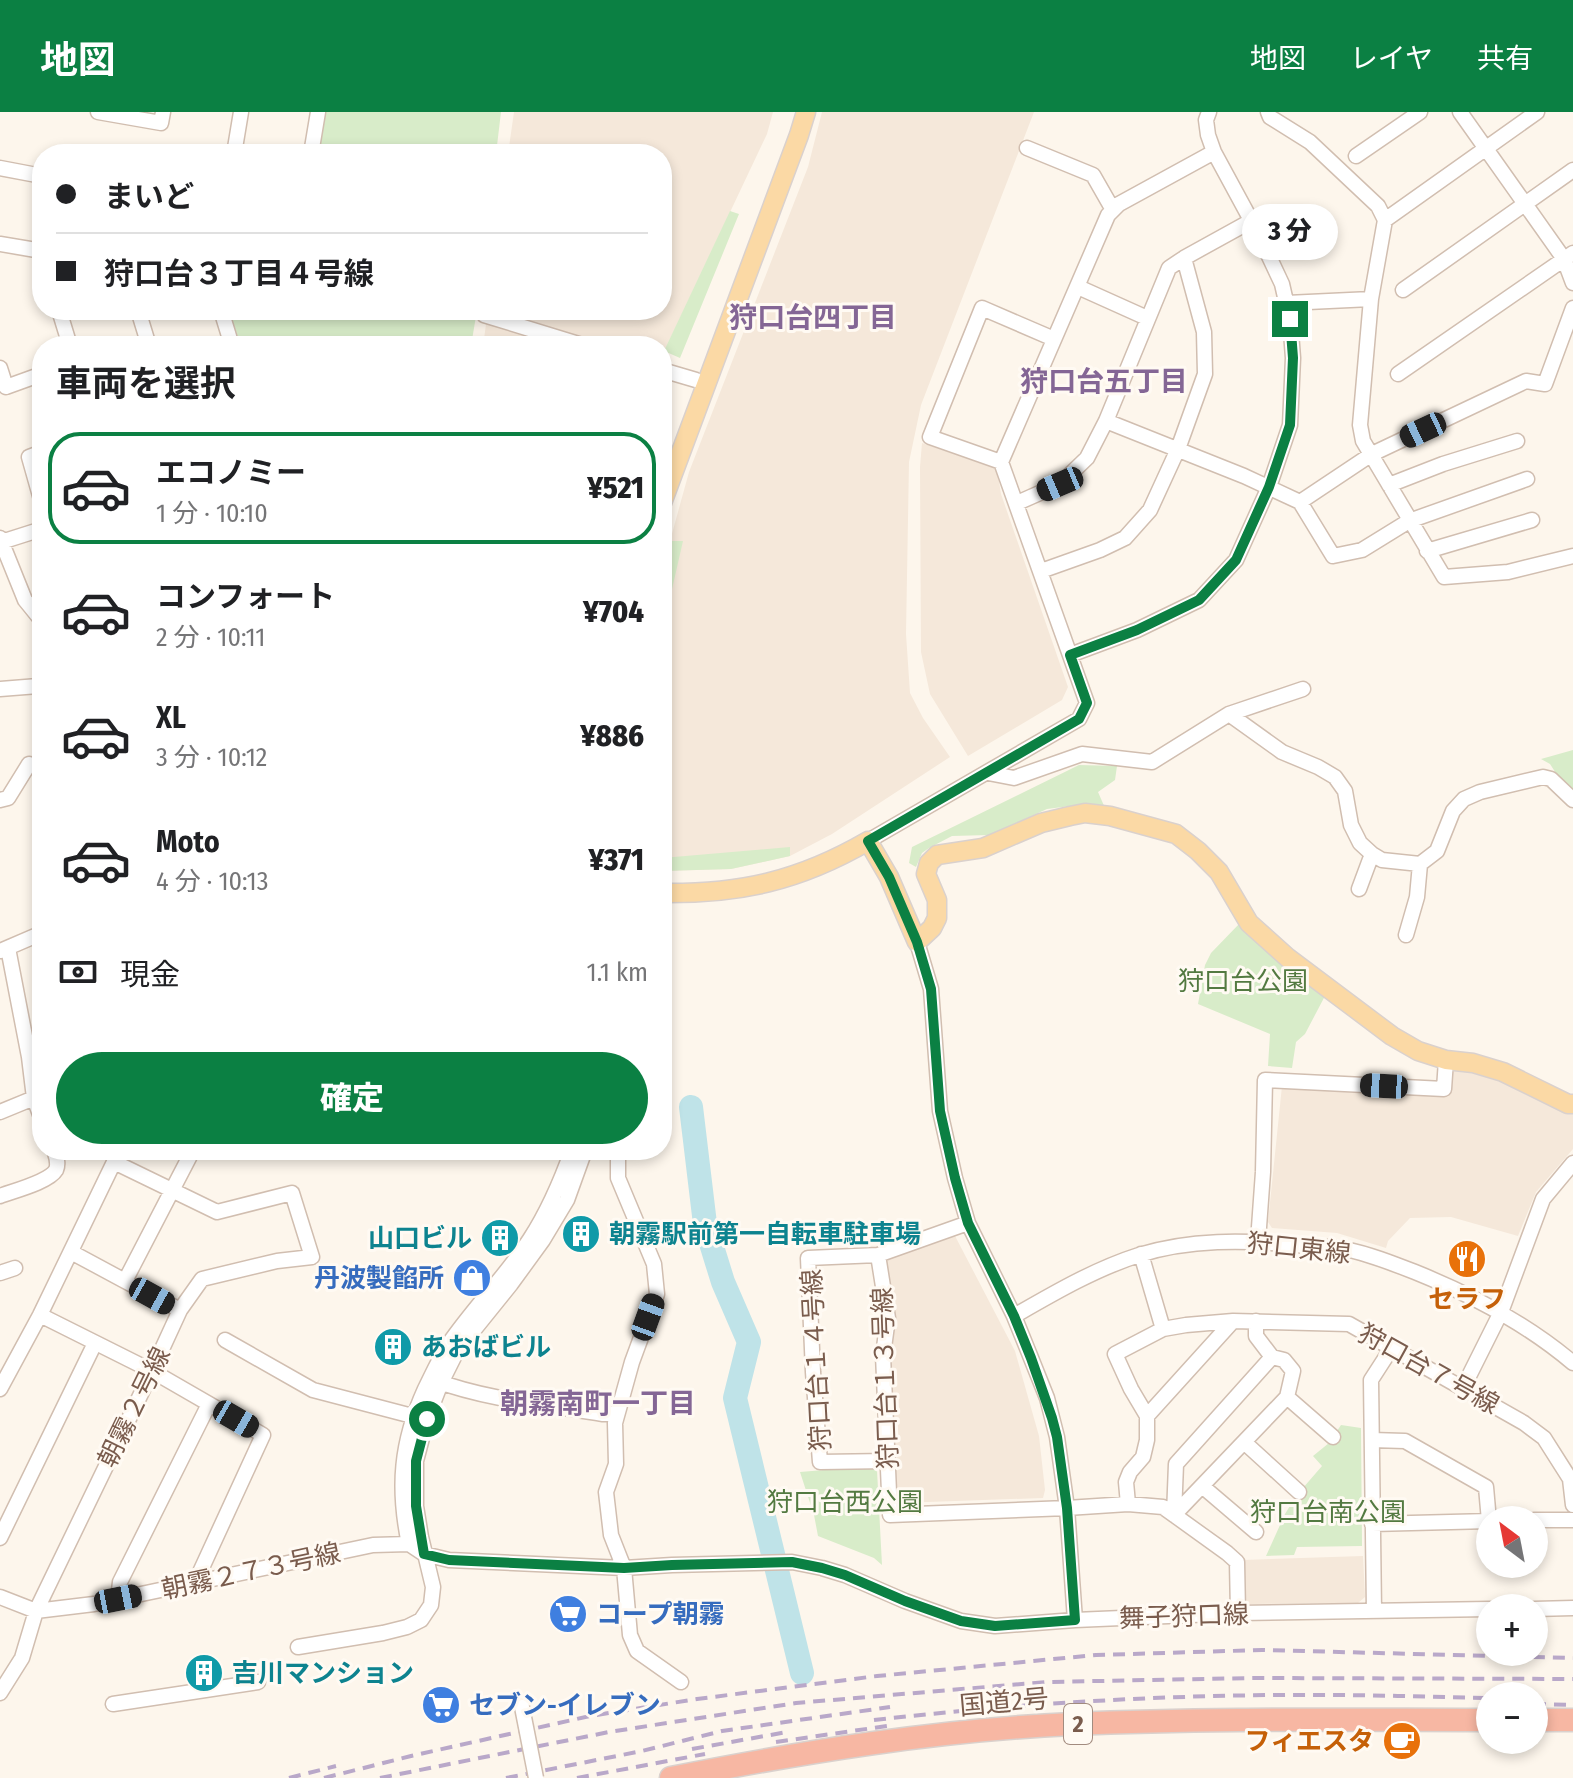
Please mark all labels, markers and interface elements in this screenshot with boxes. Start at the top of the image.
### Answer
text: 地図 [40,37,116,83]
text: 地図 [1250,42,1306,75]
text: レイヤ [1350,42,1433,75]
text: 共有 [1477,42,1533,75]
text: まいど [104,179,194,215]
callout: 3 分 [1242,203,1338,259]
text: 3 分 [1268,216,1312,247]
text: 狩口台３丁目４号線 [104,256,374,292]
district label: 狩口台四丁目 [729,301,897,334]
route end [1272,301,1308,337]
text: 車両を選択 [56,362,236,406]
district label: 狩口台五丁目 [1020,365,1188,398]
car [1396,409,1450,451]
icon: car [60,452,132,524]
text: エコノミー [156,455,306,491]
car [1033,464,1087,504]
text: ¥521 [587,470,644,506]
text: 1 分 · 10:10 [156,498,268,529]
icon: car [60,576,132,648]
text: コンフォート [156,579,335,615]
text: ¥704 [583,594,644,630]
text: 2 分 · 10:11 [156,622,265,653]
icon: car [60,700,132,772]
text: XL [156,700,186,736]
text: ¥886 [580,718,644,754]
text: 3 分 · 10:12 [156,742,267,773]
icon: car [60,824,132,896]
text: Moto [156,824,220,860]
text: ¥371 [588,842,644,878]
text: 4 分 · 10:13 [156,866,268,897]
icon: cash [56,950,100,994]
text: 現金 [120,957,180,993]
text: 1.1 km [587,957,648,988]
park label: 狩口台公園 [1178,966,1308,997]
button: 確定 [56,1052,648,1144]
car [1359,1073,1409,1099]
building icon: 朝霧駅前第一自転車駐車場 [560,1213,602,1255]
building icon: 山口ビル [479,1217,521,1259]
place label: 朝霧駅前第一自転車駐車場 [609,1219,921,1250]
place label: 山口ビル [368,1223,472,1254]
street label: 狩口東線 [1246,1228,1352,1269]
restaurant icon: セラフ [1446,1238,1488,1280]
shop icon: 丹波製餡所 [451,1257,493,1299]
place label: 丹波製餡所 [314,1263,444,1294]
street label: 狩口台１４号線 [796,1268,837,1452]
car [125,1274,179,1318]
place label: セラフ [1428,1284,1506,1315]
street label: 狩口台１３号線 [867,1286,904,1469]
car [629,1290,667,1344]
street label: 狩口台７号線 [1353,1318,1504,1421]
building icon: あおばビル [372,1326,414,1368]
place label: あおばビル [421,1332,551,1363]
street label: 朝霧２号線 [92,1342,177,1472]
district label: 朝霧南町一丁目 [500,1387,696,1420]
car [209,1397,263,1441]
route start [409,1401,445,1437]
park label: 狩口台西公園 [767,1487,923,1518]
park label: 狩口台南公園 [1250,1497,1406,1528]
north arrow [1476,1506,1548,1578]
map controls [1476,1506,1548,1754]
street label: 朝霧２７３号線 [159,1537,343,1606]
car [92,1583,144,1615]
supermarket icon: コープ朝霧 [547,1593,589,1635]
button: + [1476,1594,1548,1666]
place label: コープ朝霧 [596,1599,724,1630]
street label: 舞子狩口線 [1119,1599,1250,1634]
building icon: 吉川マンション [183,1652,225,1694]
place label: 吉川マンション [232,1658,414,1689]
button: − [1476,1682,1548,1754]
street label: 国道2号 [958,1683,1050,1722]
supermarket icon: セブン-イレブン [420,1684,462,1726]
place label: セブン-イレブン [469,1690,661,1721]
road number: 2 [1064,1704,1092,1744]
cafe icon: フィエスタ [1381,1720,1423,1762]
place label: フィエスタ [1245,1726,1374,1757]

